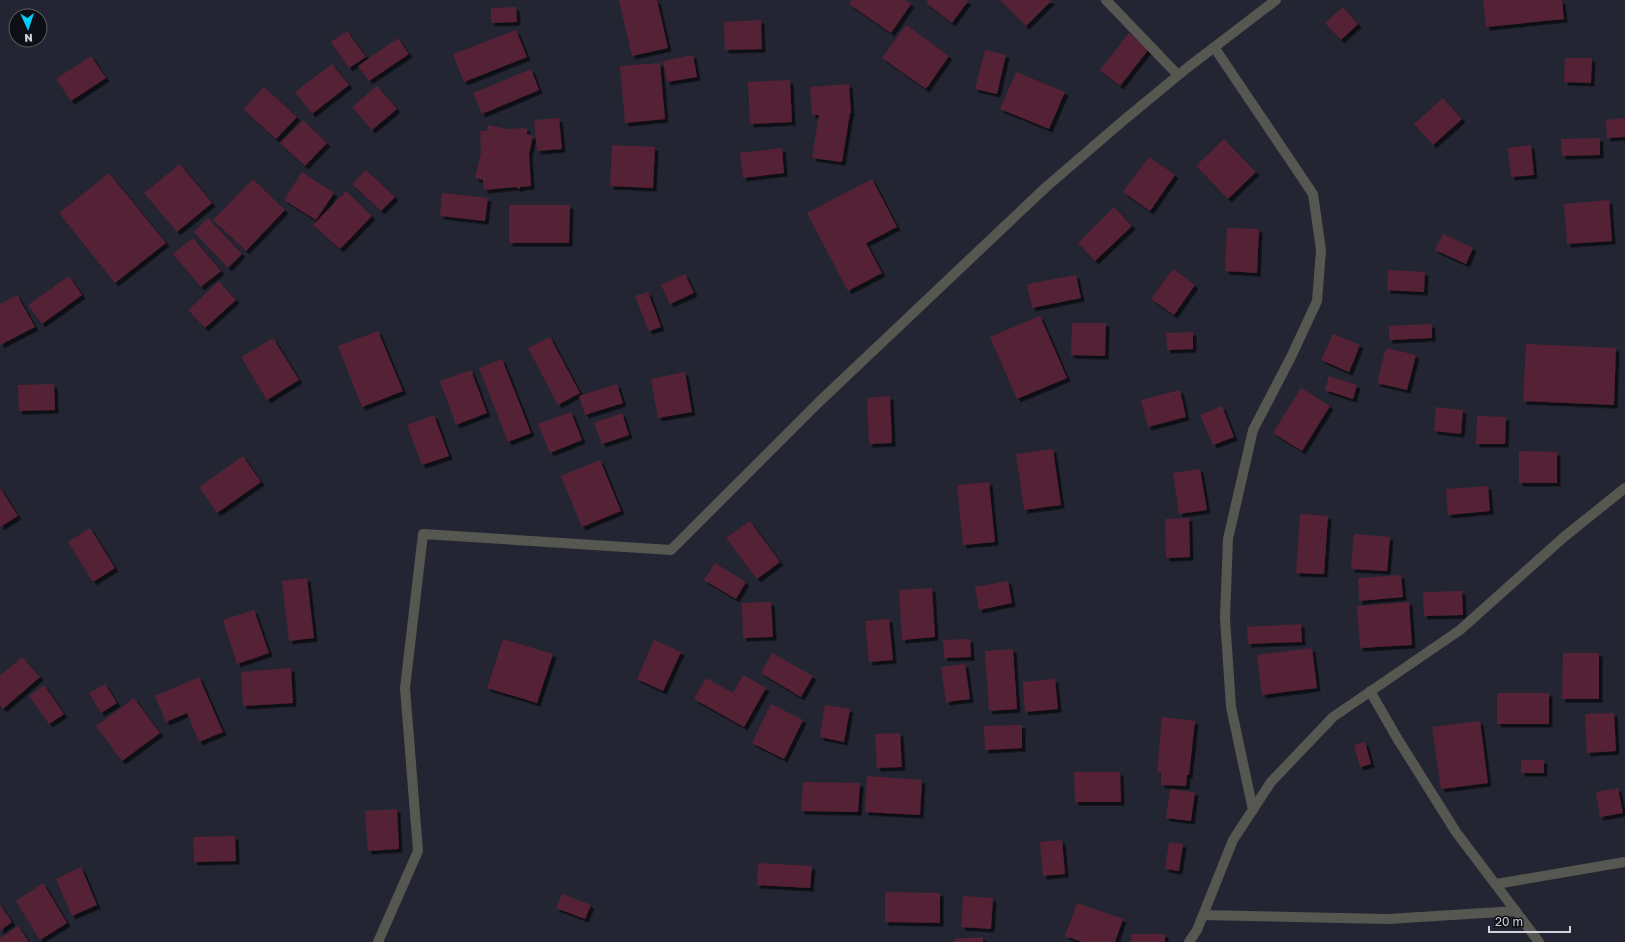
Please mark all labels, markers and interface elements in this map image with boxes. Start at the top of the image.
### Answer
north arrow [8,8,48,48]
text: N [24,32,33,45]
scale bar [1489,908,1570,934]
text: 20 m [1495,914,1523,929]

